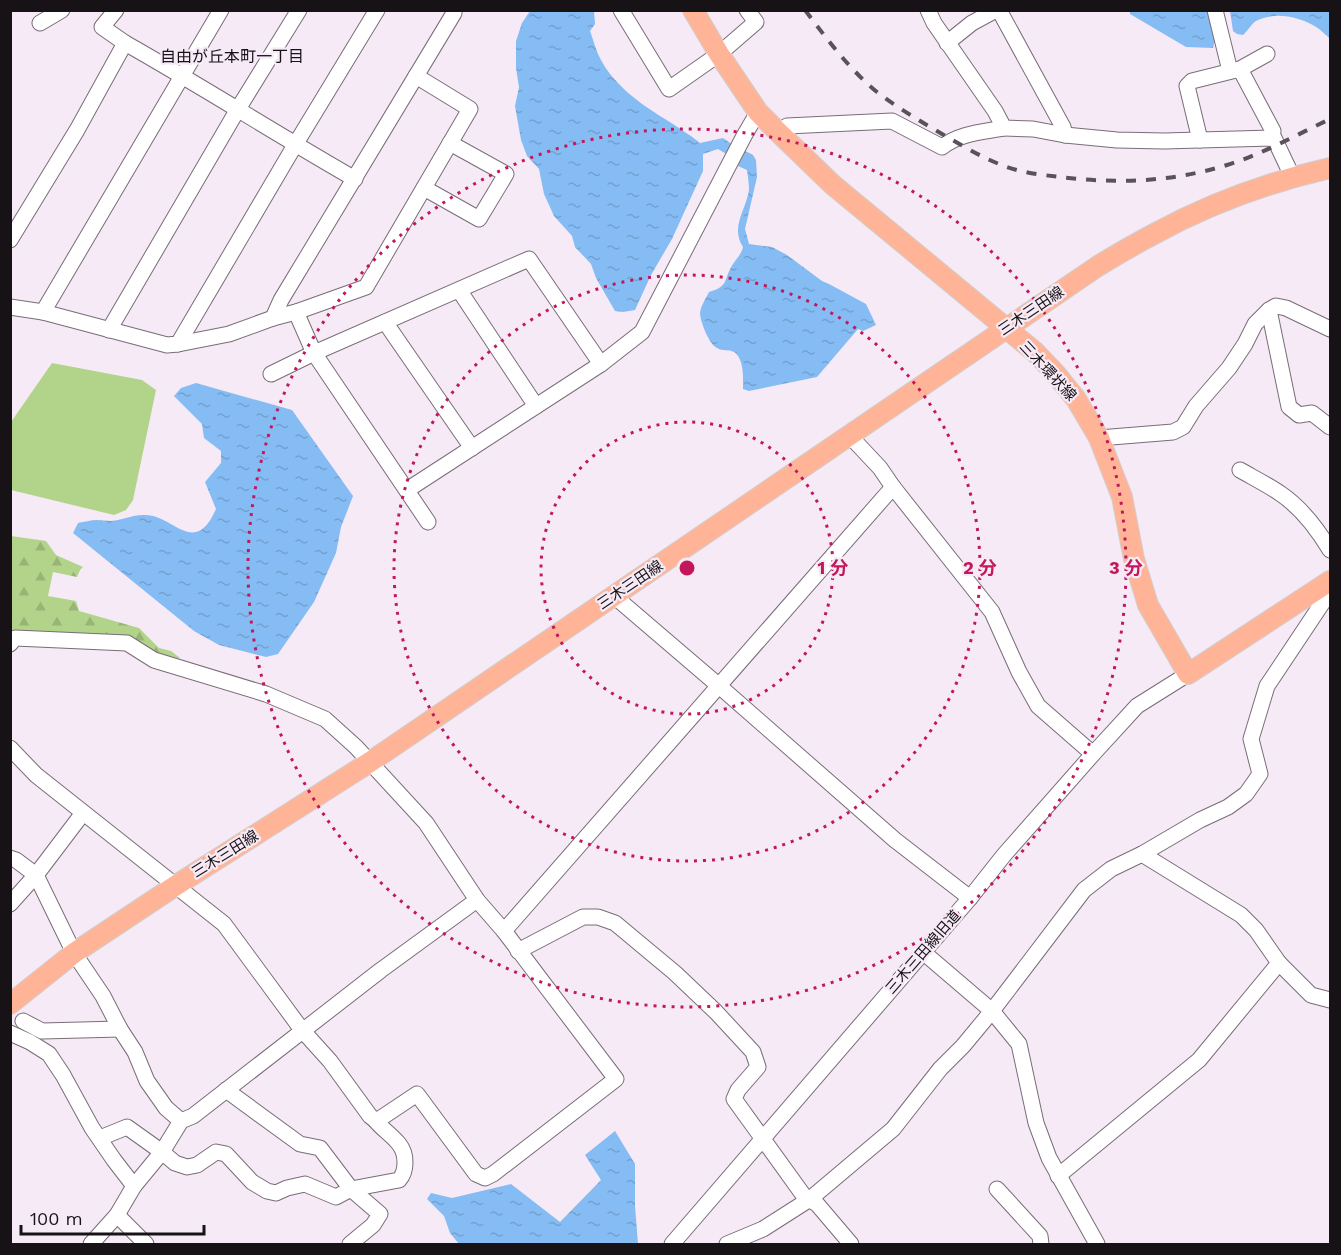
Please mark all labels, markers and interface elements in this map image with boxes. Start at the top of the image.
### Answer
district label: 自由が丘本町一丁目 [160,47,304,66]
street label: 三木三田線 [995,283,1067,339]
street label: 三木環状線 [1016,337,1080,405]
street label: 三木三田線 [594,557,666,613]
text: 1 分 [818,557,848,578]
text: 2 分 [963,557,997,578]
text: 3 分 [1109,557,1143,578]
centre of rings [677,558,697,578]
street label: 三木三田線 [188,826,262,882]
street label: 三木三田線旧道 [882,906,964,998]
scale bar [21,1198,204,1236]
text: 100 m [30,1208,83,1229]

